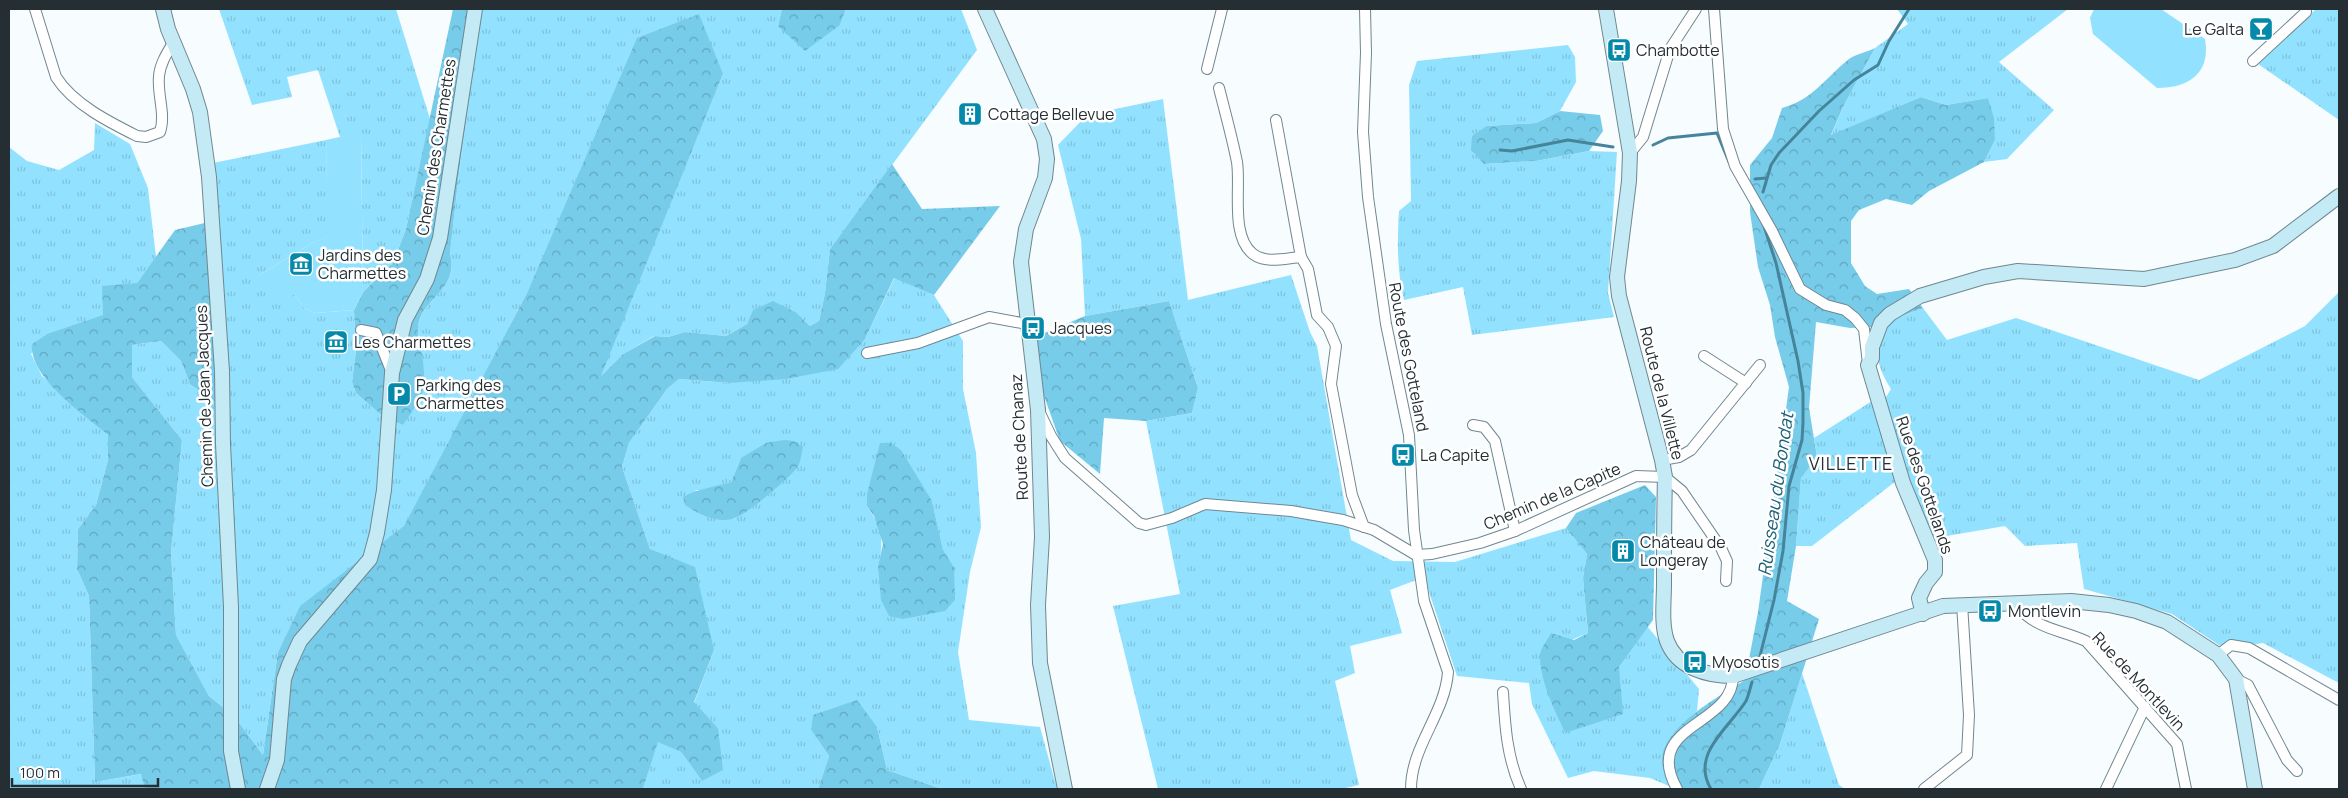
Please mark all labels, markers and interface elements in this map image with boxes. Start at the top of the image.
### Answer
bar icon: Le Galta [2248,16,2274,42]
place label: Le Galta [2184,18,2244,40]
bus stop icon: Chambotte [1606,37,1632,63]
place label: Chambotte [1636,39,1720,61]
street label: Chemin des Charmettes [411,57,461,237]
building icon: Cottage Bellevue [957,101,983,127]
place label: Cottage Bellevue [988,103,1114,125]
place label: Jardins des Charmettes [318,244,406,284]
museum icon: Jardins des Charmettes [288,251,314,277]
street label: Route des Gotteland [1384,280,1434,434]
street label: Chemin de Jean Jacques [190,305,218,487]
bus stop icon: Jacques [1020,315,1046,341]
place label: Jacques [1050,317,1112,339]
street label: Route de la Villette [1635,324,1689,462]
museum icon: Les Charmettes [323,329,349,355]
place label: Les Charmettes [354,331,471,353]
street label: Route de Chanaz [1005,373,1033,501]
place label: Parking des Charmettes [416,374,504,414]
parking icon: Parking des Charmettes [386,381,412,407]
water label: Ruisseau du Bondat [1752,409,1799,577]
street label: Rue des Gottelands [1891,413,1959,557]
bus stop icon: La Capite [1390,442,1416,468]
place label: La Capite [1420,444,1489,466]
district label: VILLETTE [1809,451,1893,475]
street label: Chemin de la Capite [1480,457,1624,535]
place label: Château de Longeray [1640,531,1726,571]
building icon: Château de Longeray [1610,538,1636,564]
bus stop icon: Montlevin [1977,598,2003,624]
place label: Montlevin [2008,600,2081,622]
street label: Rue de Montlevin [2088,627,2190,735]
bus stop icon: Myosotis [1682,649,1708,675]
place label: Myosotis [1712,651,1779,673]
scale bar [12,756,159,788]
text: 100 m [20,762,60,783]

